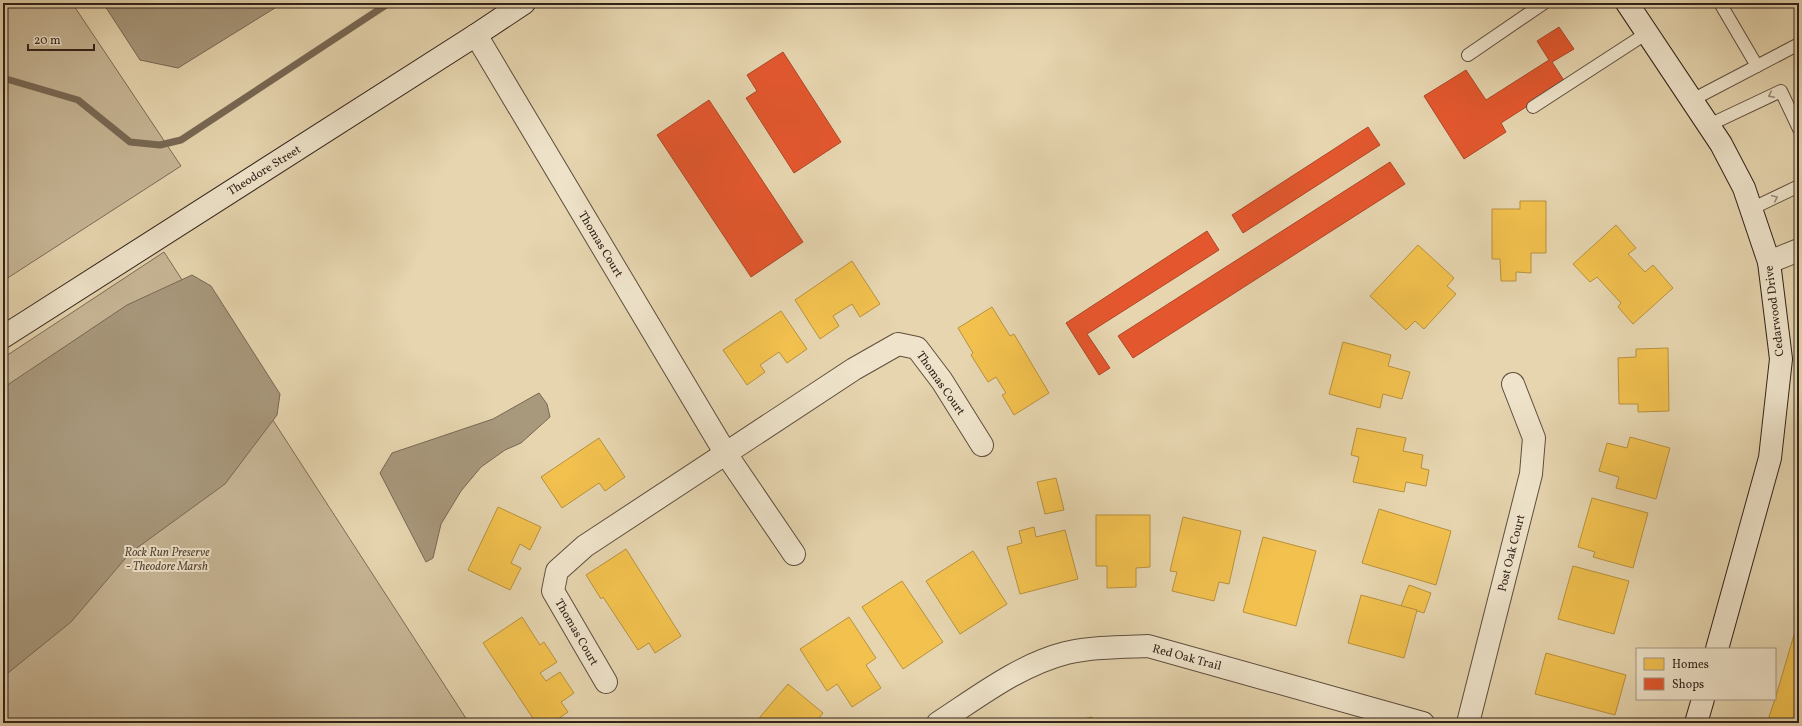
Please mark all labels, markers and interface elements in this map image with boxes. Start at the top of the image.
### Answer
scale bar [28,26,94,52]
text: 20 m [34,33,61,49]
one-way arrow [1768,90,1776,98]
street label: Theodore Street [225,142,304,200]
one-way arrow [1771,194,1778,202]
street label: Thomas Court [574,208,626,281]
street label: Cedarwood Drive [1761,264,1789,357]
street label: Thomas Court [912,348,968,419]
street label: Post Oak Court [1495,513,1529,593]
park label: Rock Run Preserve - Theodore Marsh [124,545,210,575]
street label: Thomas Court [551,596,602,669]
street label: Red Oak Trail [1150,641,1223,675]
legend [1636,648,1776,700]
text: Homes [1672,657,1709,673]
text: Shops [1672,677,1704,693]

